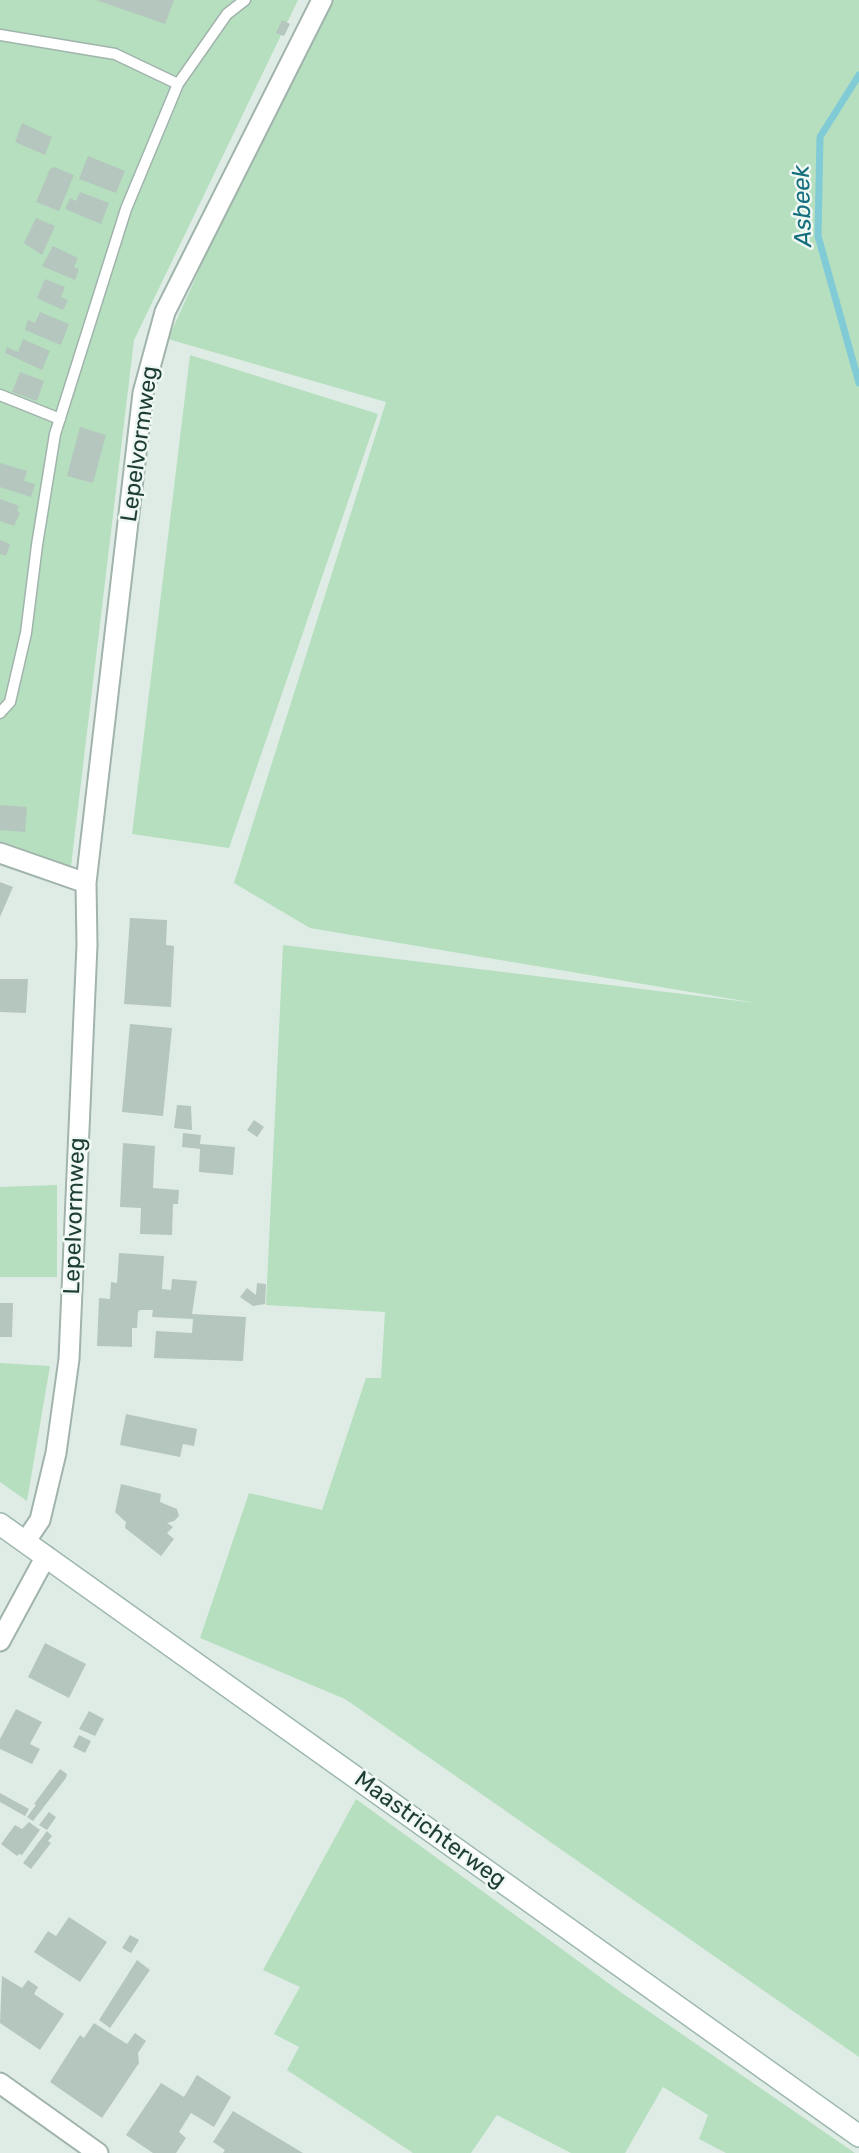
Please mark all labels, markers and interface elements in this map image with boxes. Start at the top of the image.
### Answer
water label: Asbeek [787,165,819,247]
street label: Lepelvormweg [115,364,165,524]
street label: Lepelvormweg [58,1137,92,1295]
street label: Maastrichterweg [349,1766,511,1894]

